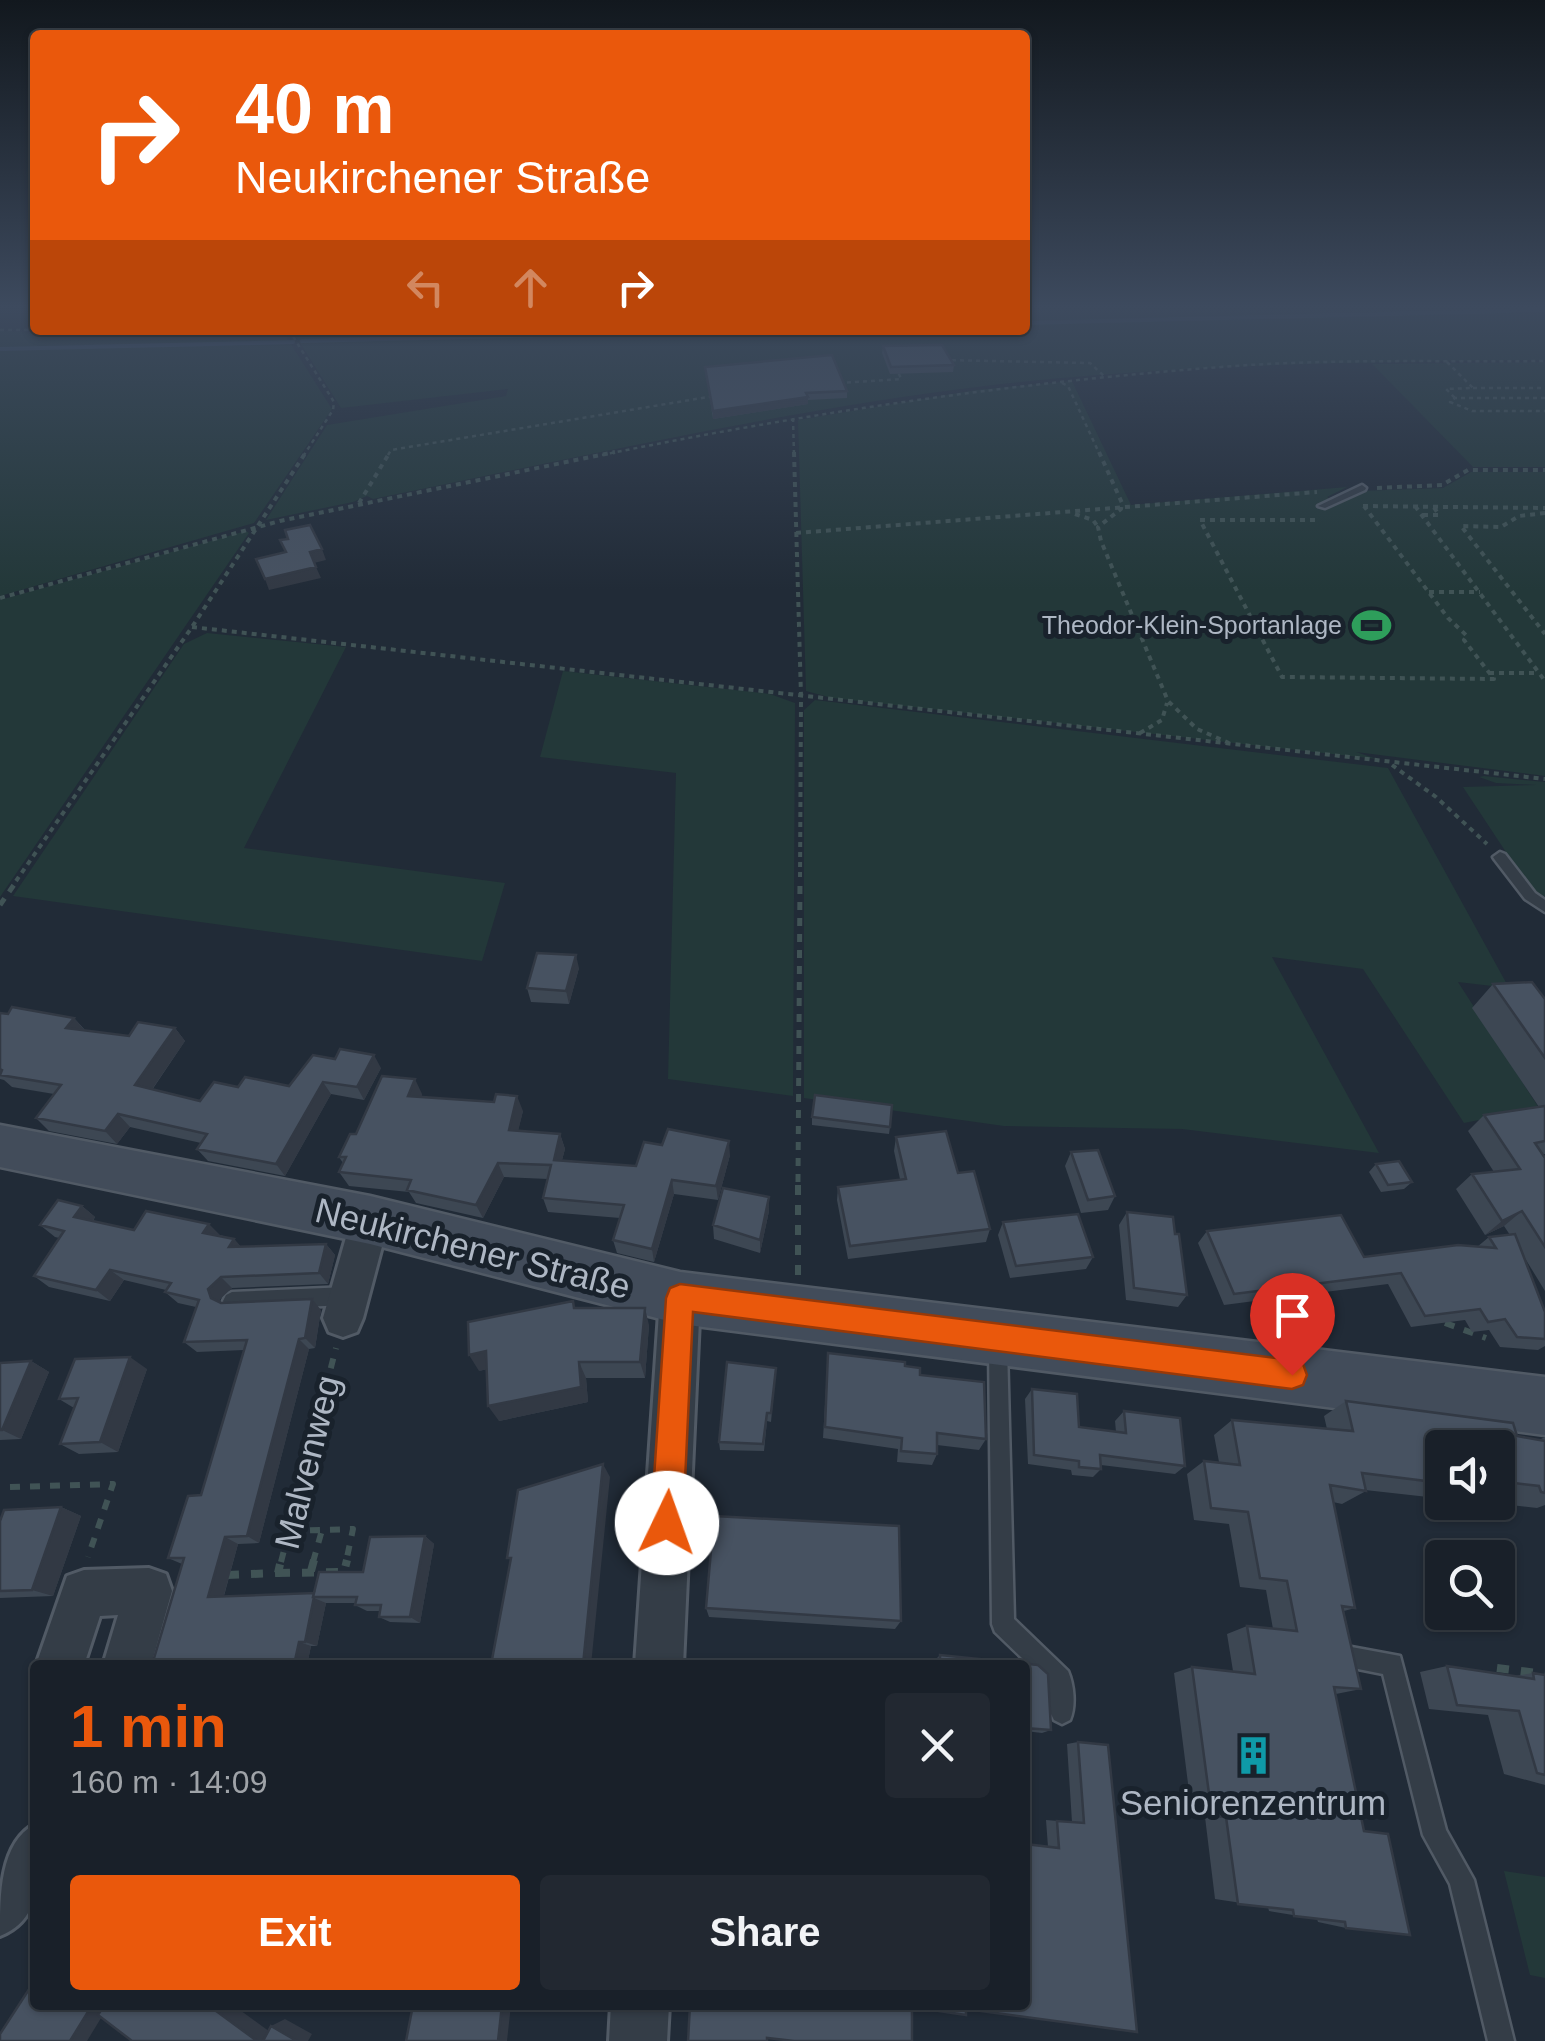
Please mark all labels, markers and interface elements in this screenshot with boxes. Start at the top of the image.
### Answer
icon: right [70,70,200,200]
text: 40 m [235,70,395,148]
text: Neukirchener Straße [235,152,650,203]
icon: left [398,260,453,315]
icon: ahead [503,260,558,315]
icon: right [608,260,663,315]
sports icon: Theodor-Klein-Sportanlage [1351,604,1393,646]
place label: Theodor-Klein-Sportanlage [1042,611,1342,639]
street label: Neukirchener Straße [312,1190,634,1306]
pin [1250,1273,1335,1376]
icon: arrive [1265,1288,1320,1343]
street label: Malvenweg [267,1371,347,1553]
map controls [1425,1430,1515,1630]
button: sound [1425,1430,1515,1520]
position arrow [615,1471,719,1575]
button: search [1425,1540,1515,1630]
text: 1 min [70,1693,227,1760]
button: close [885,1693,990,1798]
building icon: Seniorenzentrum [1232,1734,1274,1776]
text: 160 m · 14:09 [70,1764,267,1800]
place label: Seniorenzentrum [1120,1783,1386,1822]
button: Exit [70,1875,520,1990]
button: Share [540,1875,990,1990]

